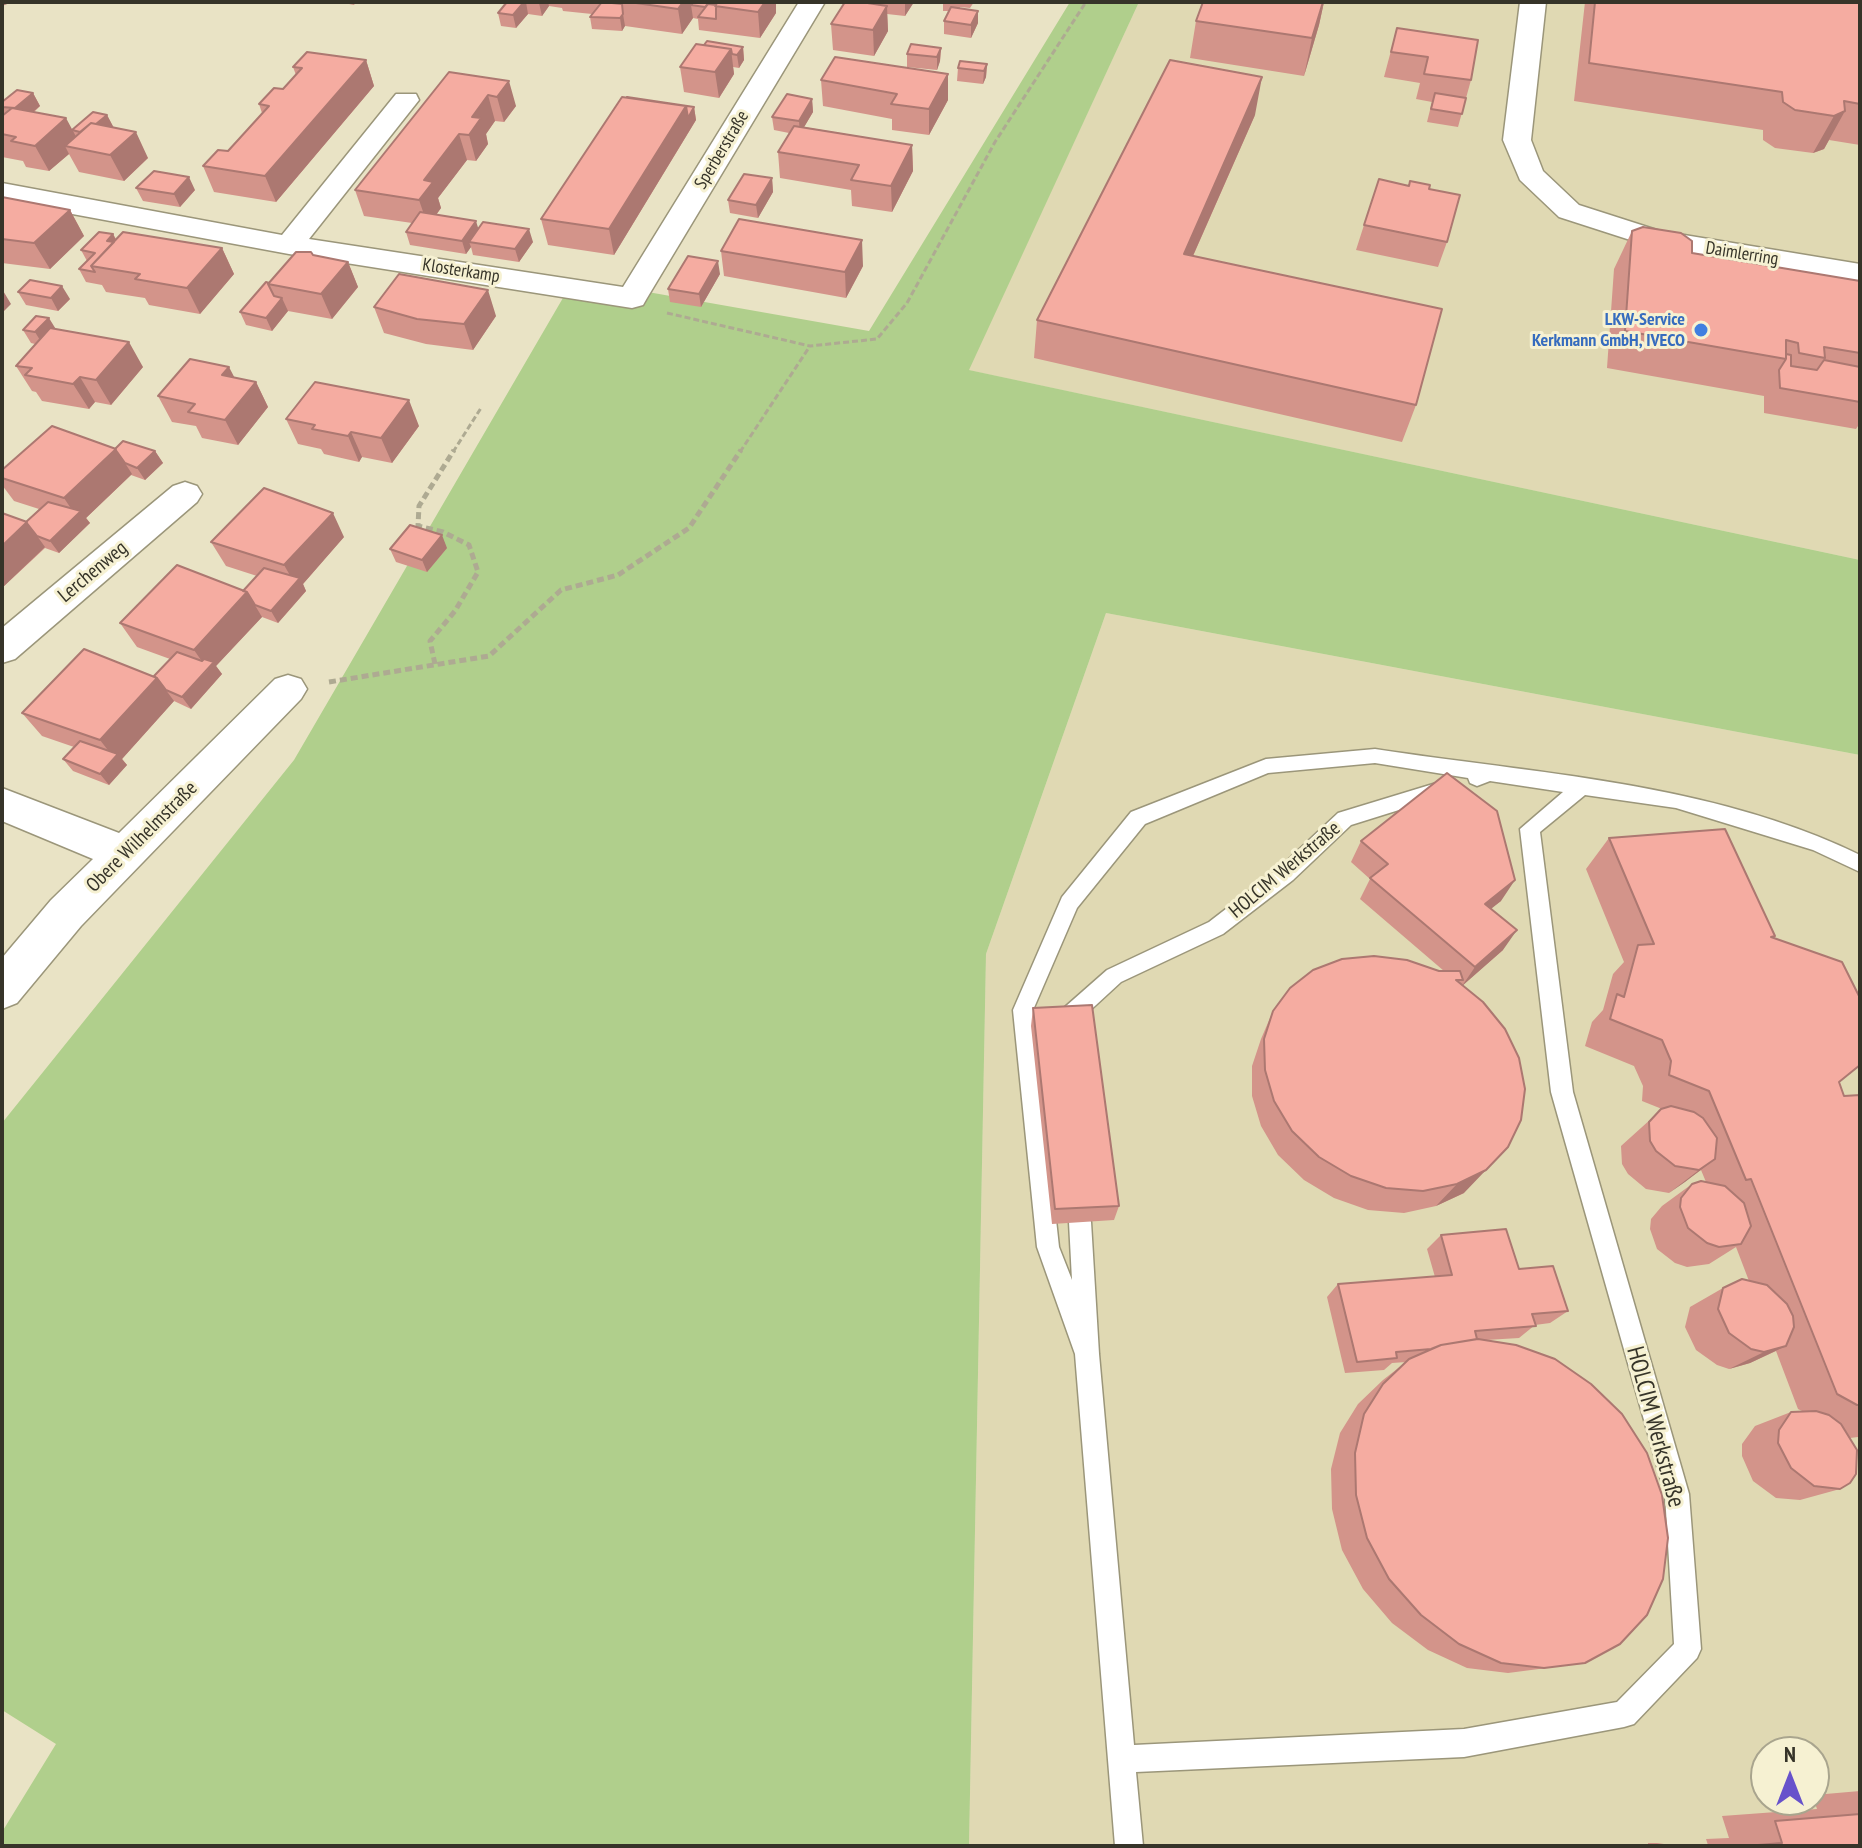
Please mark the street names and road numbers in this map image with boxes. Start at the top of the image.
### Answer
street label: Sperberstraße [690,107,754,193]
street label: Daimlerring [1704,238,1780,270]
street label: Klosterkamp [421,254,501,288]
street label: Lerchenweg [54,536,132,608]
street label: Obere Wilhelmstraße [82,777,202,897]
street label: HOLCIM Werkstraße [1225,817,1345,923]
street label: HOLCIM Werkstraße [1620,1344,1690,1510]

